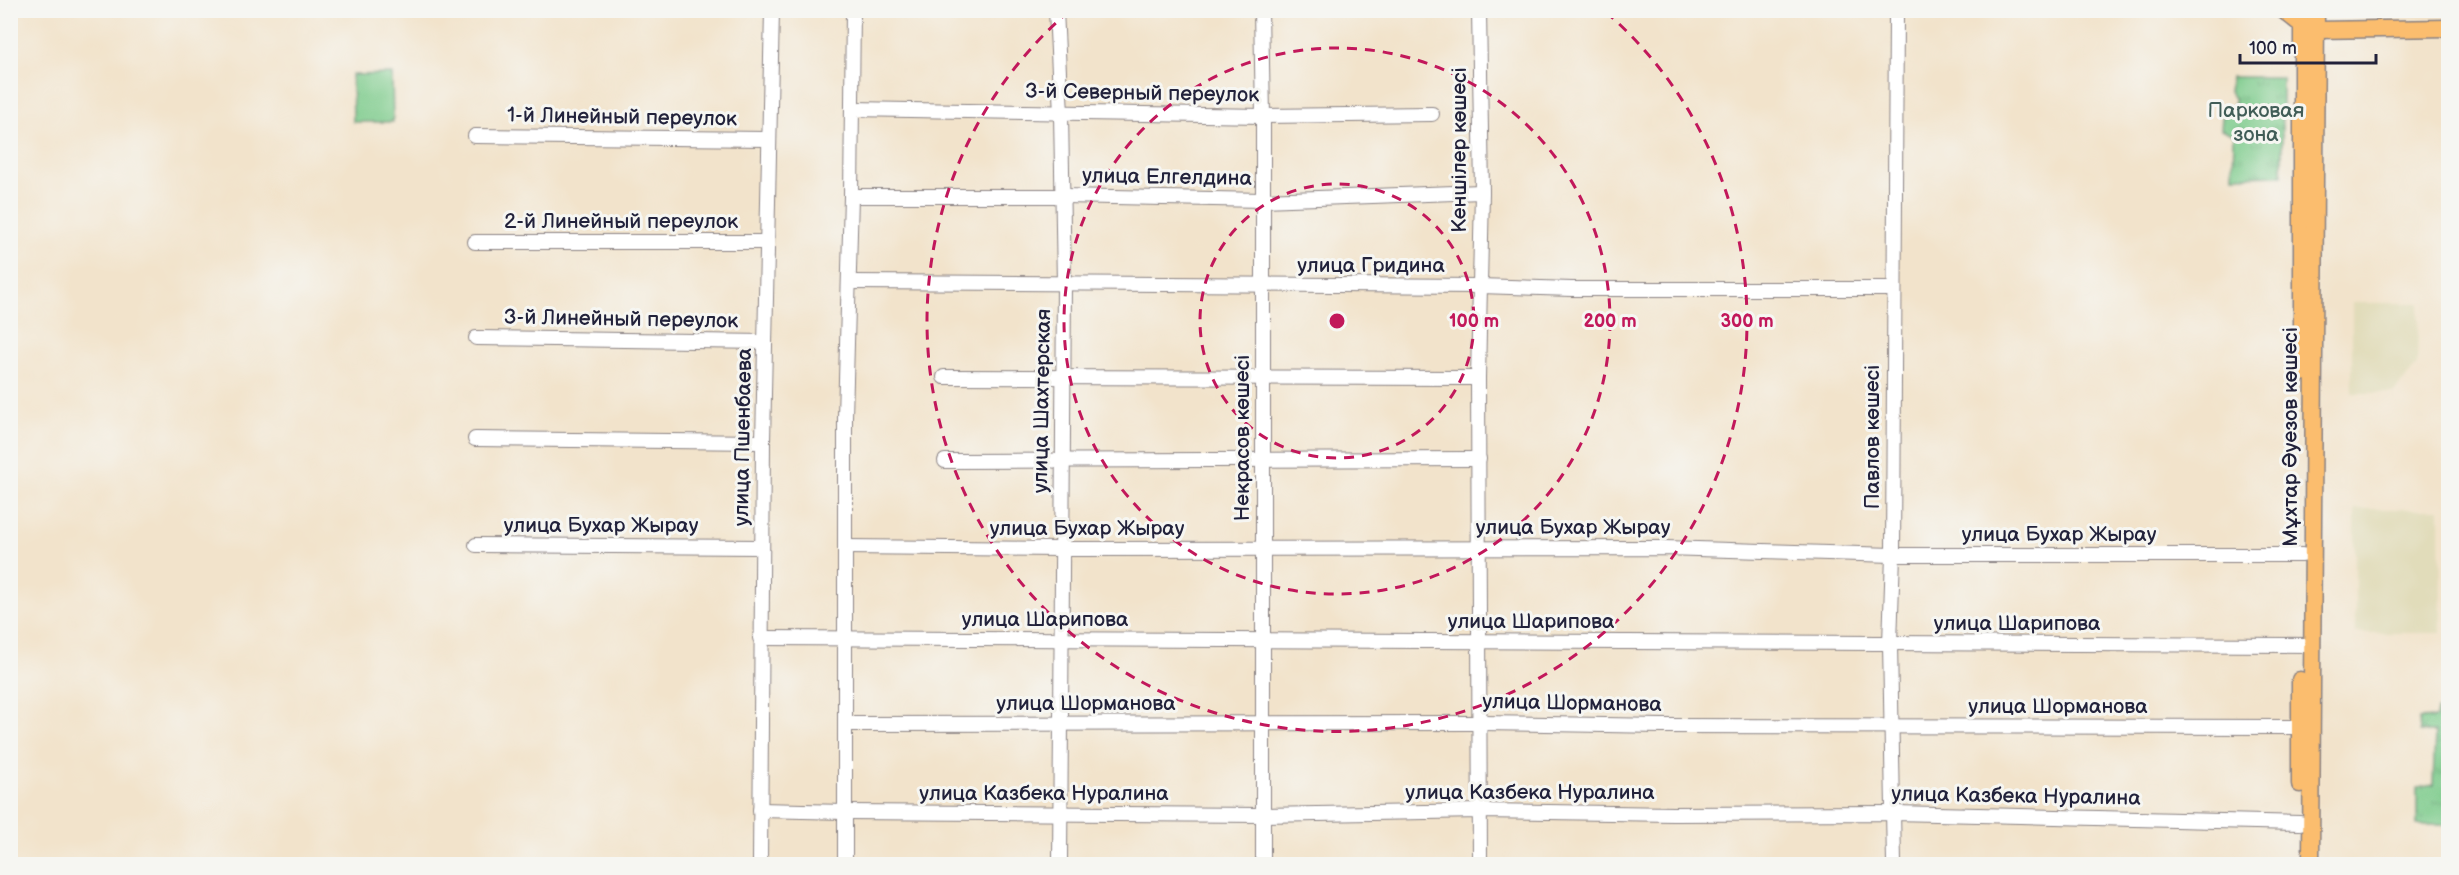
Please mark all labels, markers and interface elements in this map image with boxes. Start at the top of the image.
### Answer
scale bar [2240,27,2376,65]
text: 100 m [2249,38,2297,59]
street label: Кеншілер көшесі [1447,67,1472,233]
street label: 3-й Северный переулок [1025,78,1259,108]
park label: Парковая зона [2208,98,2304,147]
street label: 1-й Линейный переулок [507,102,737,132]
street label: улица Елгелдина [1082,163,1253,191]
street label: 2-й Линейный переулок [504,209,738,234]
street label: улица Гридина [1297,253,1445,278]
street label: 3-й Линейный переулок [503,304,739,334]
street label: улица Шахтерская [1028,309,1056,493]
centre of rings [1327,311,1347,331]
text: 100 m [1449,311,1499,332]
text: 200 m [1583,311,1637,332]
text: 300 m [1720,311,1774,332]
street label: Мұхтар Әуезов көшесі [2278,327,2303,547]
street label: улица Пшенбаева [729,347,757,526]
street label: Некрасов көшесі [1230,355,1255,521]
street label: Павлов көшесі [1860,365,1885,509]
street label: улица Бухар Жырау [504,513,699,538]
street label: улица Бухар Жырау [1476,515,1671,540]
street label: улица Бухар Жырау [990,516,1185,541]
street label: улица Бухар Жырау [1962,522,2157,547]
street label: улица Шарипова [962,607,1129,632]
street label: улица Шарипова [1448,609,1615,634]
street label: улица Шарипова [1934,611,2101,636]
street label: улица Шорманова [1482,689,1662,717]
street label: улица Шорманова [996,691,1176,716]
street label: улица Шорманова [1968,694,2148,719]
street label: улица Казбека Нуралина [1405,780,1655,805]
street label: улица Казбека Нуралина [919,781,1169,806]
street label: улица Казбека Нуралина [1891,781,2141,811]

